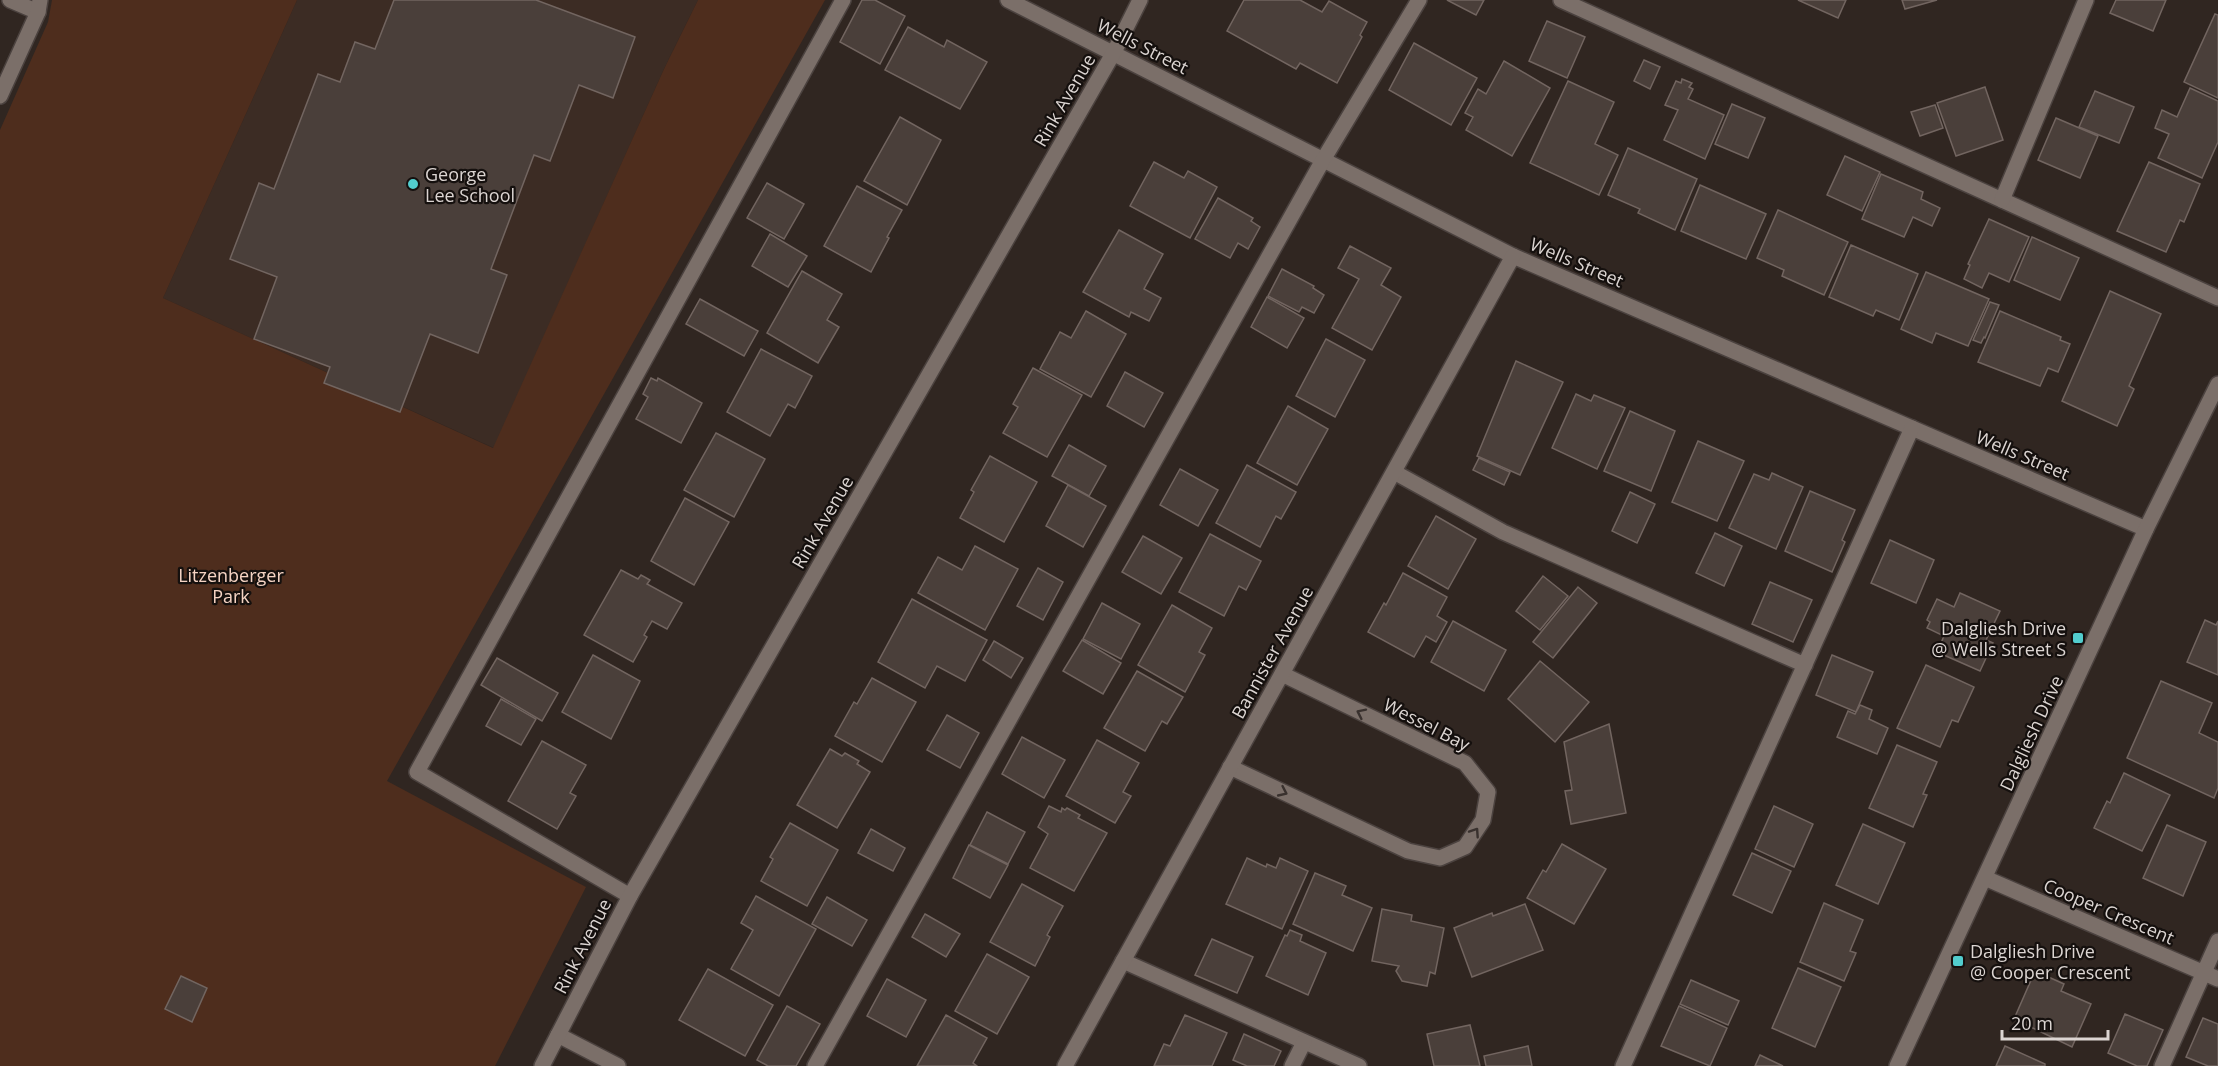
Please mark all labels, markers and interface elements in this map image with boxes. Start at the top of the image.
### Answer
street label: Wells Street [1093,13,1193,79]
street label: Rink Avenue [1028,49,1100,151]
place label: George Lee School [425,162,515,207]
marker: George Lee School [406,177,420,191]
street label: Wells Street [1527,232,1627,292]
street label: Wells Street [1973,425,2073,485]
street label: Rink Avenue [786,471,858,573]
park label: Litzenberger Park [178,563,284,608]
street label: Bannister Avenue [1226,581,1318,723]
place label: Dalgliesh Drive @ Wells Street S [1931,616,2066,661]
marker: Dalgliesh Drive @ Wells Street S [2071,631,2085,645]
street label: Dalgliesh Drive [1994,671,2068,795]
street label: Wessel Bay [1380,692,1475,756]
one-way arrow [1357,708,1368,720]
one-way arrow [1276,784,1287,796]
one-way arrow [1468,827,1479,838]
street label: Cooper Crescent [2040,873,2178,949]
street label: Rink Avenue [548,894,616,998]
place label: Dalgliesh Drive @ Cooper Crescent [1970,939,2131,984]
marker: Dalgliesh Drive @ Cooper Crescent [1951,954,1965,968]
scale bar [2002,1003,2108,1041]
text: 20 m [2011,1011,2053,1035]

